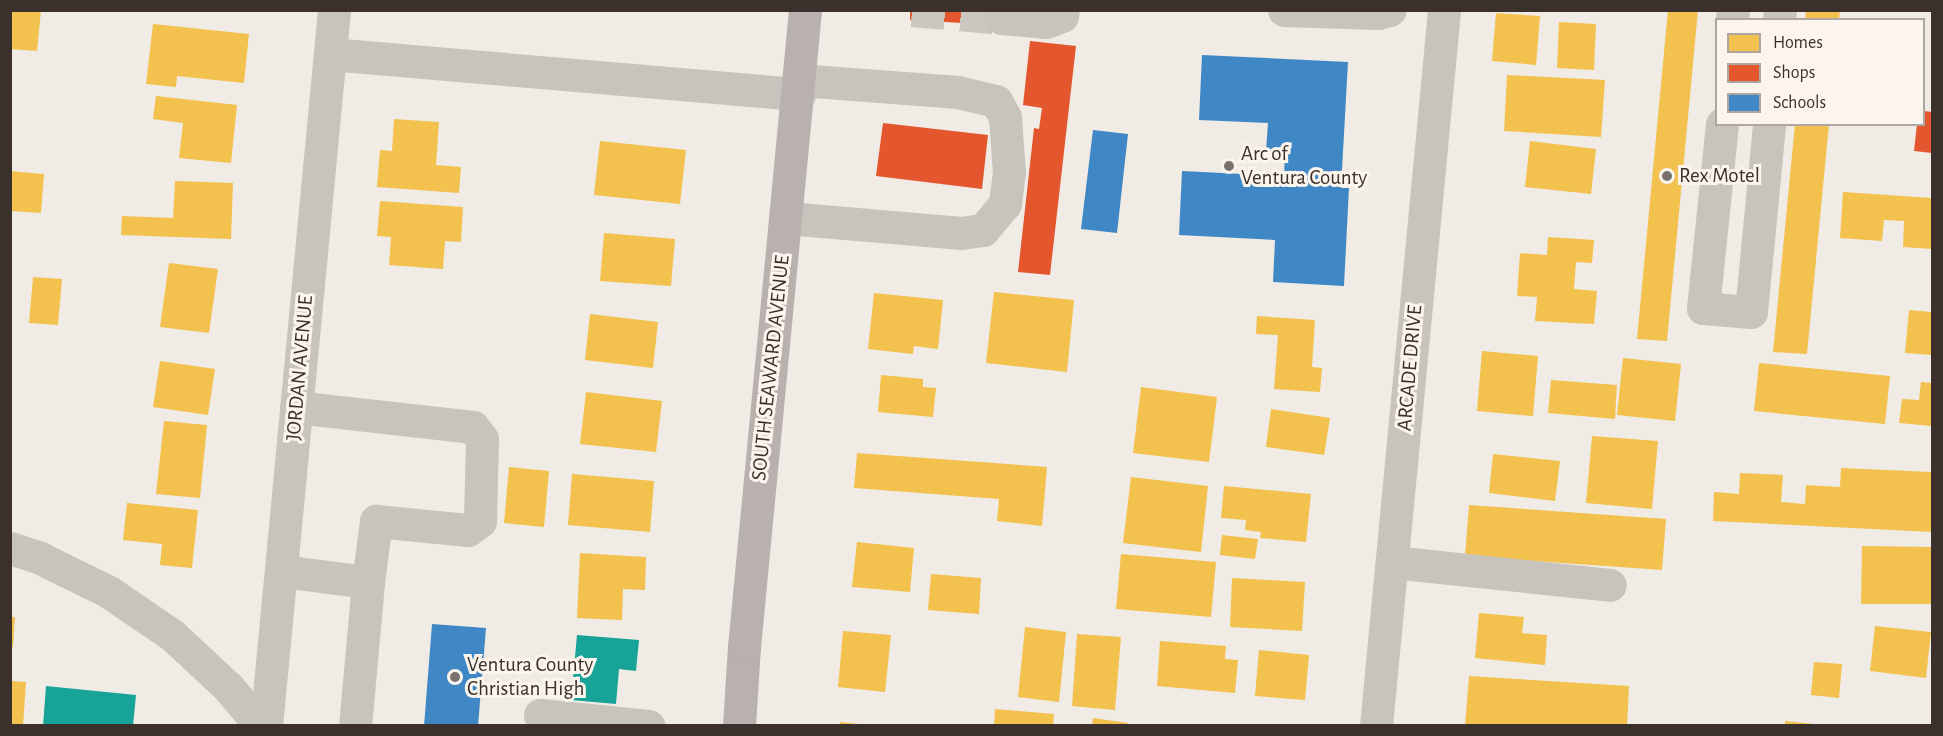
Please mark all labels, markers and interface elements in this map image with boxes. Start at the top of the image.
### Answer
legend [1715,18,1925,126]
text: Homes [1773,34,1823,52]
text: Shops [1773,64,1815,82]
text: Schools [1773,94,1826,112]
place label: Arc of Ventura County [1241,141,1367,191]
marker: Arc of Ventura County [1222,159,1236,173]
place label: Rex Motel [1679,163,1760,189]
marker: Rex Motel [1660,169,1674,183]
street label: SOUTH SEAWARD AVENUE [747,254,795,482]
street label: JORDAN AVENUE [281,294,319,442]
street label: ARCADE DRIVE [1392,304,1428,432]
place label: Ventura County Christian High [467,652,593,702]
marker: Ventura County Christian High [448,670,462,684]

